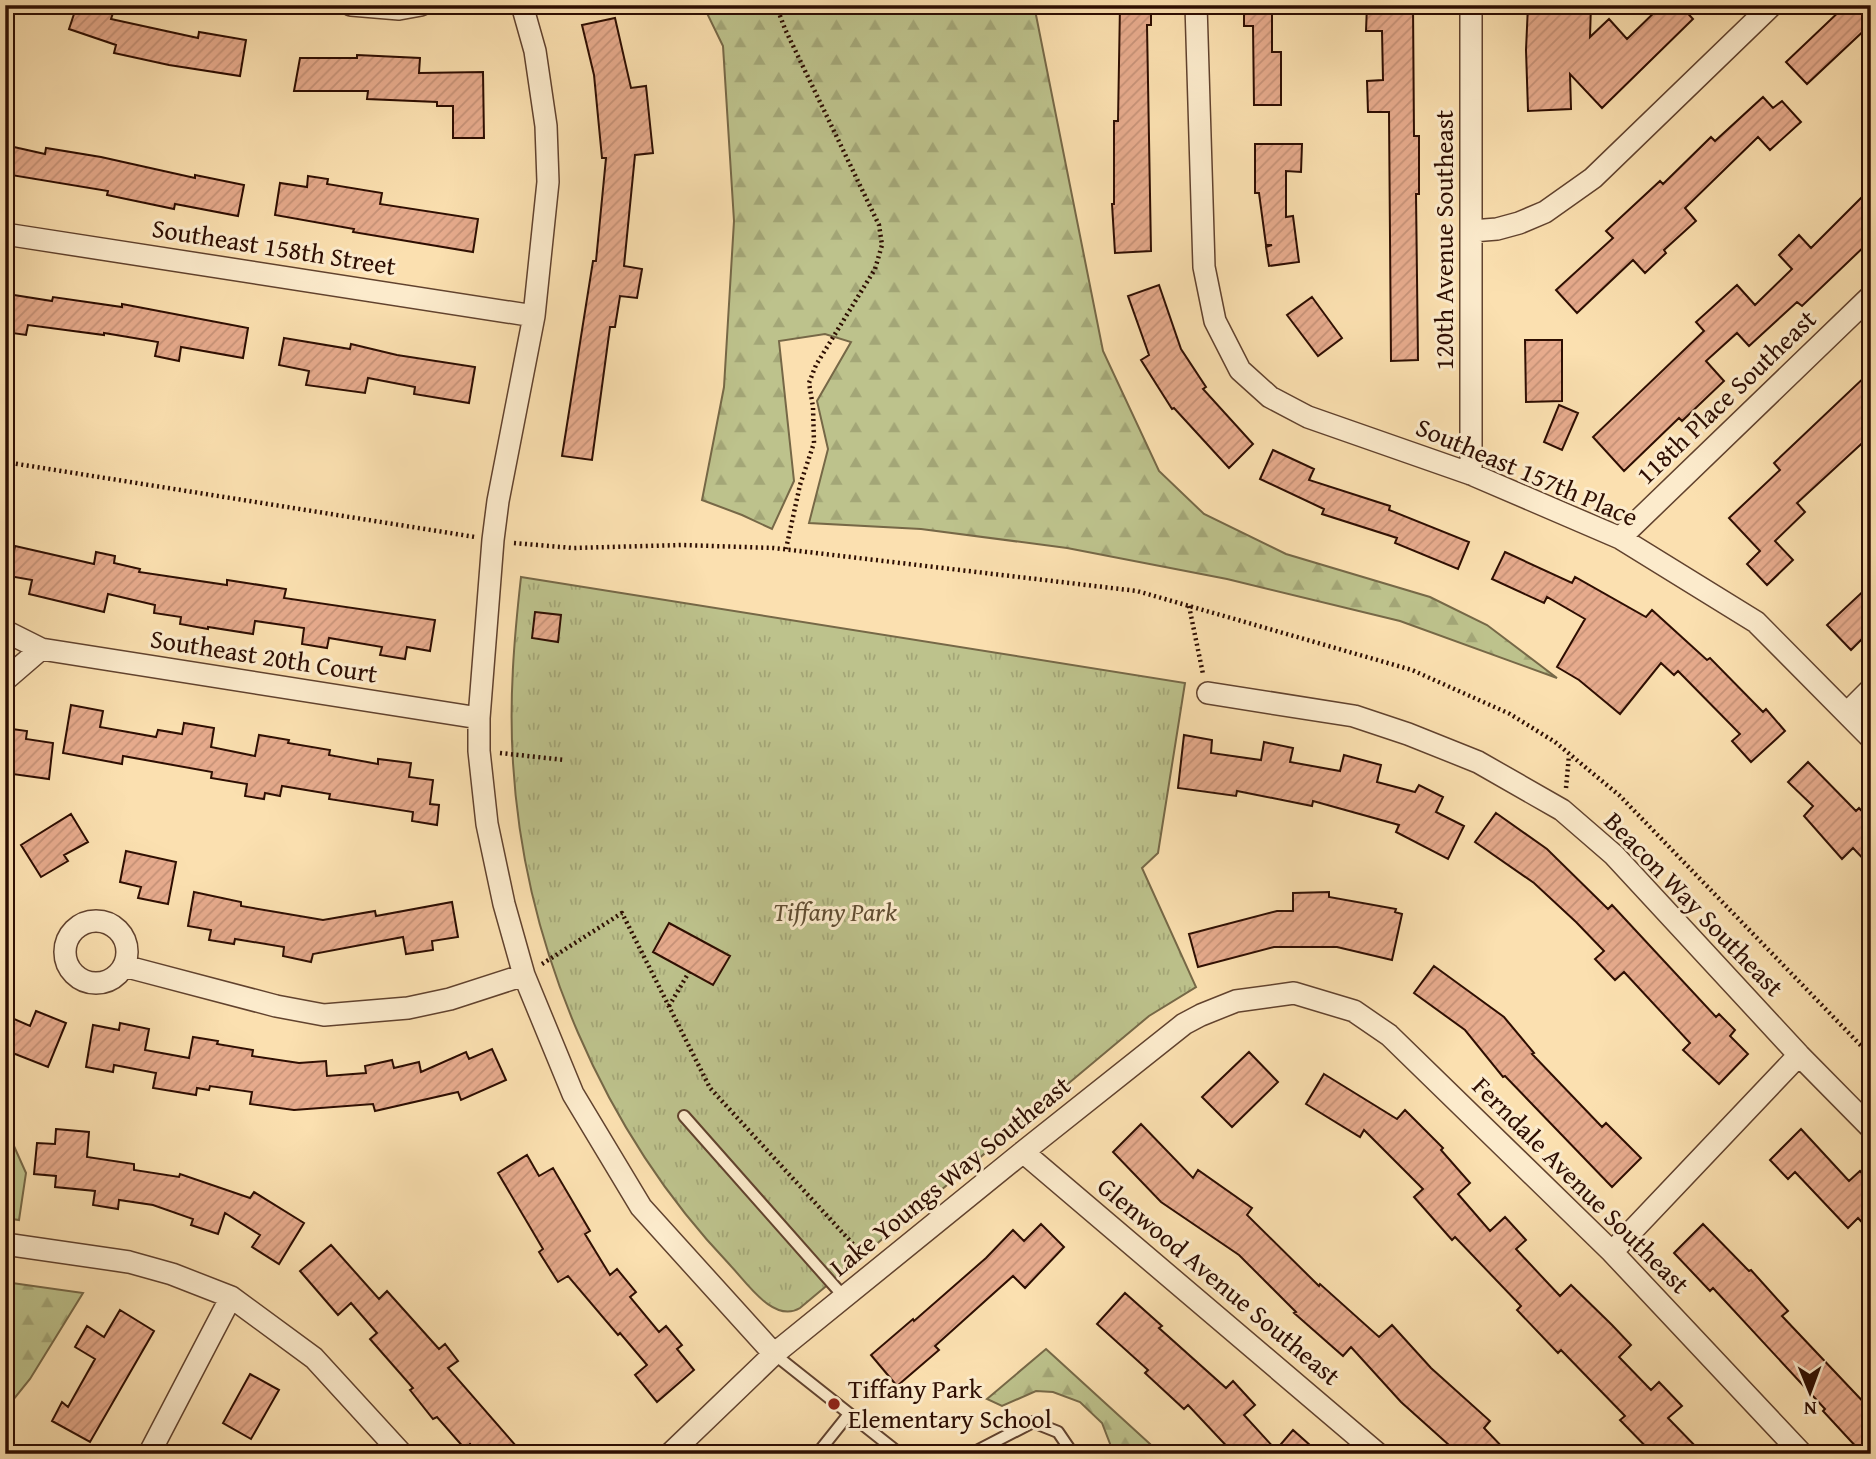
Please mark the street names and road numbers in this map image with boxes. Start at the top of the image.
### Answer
street label: 120th Avenue Southeast [1424,110,1463,370]
street label: Southeast 158th Street [149,208,399,285]
street label: 118th Place Southeast [1627,300,1825,493]
street label: Southeast 157th Place [1410,407,1644,536]
street label: Southeast 20th Court [148,618,380,693]
street label: Beacon Way Southeast [1596,802,1793,1005]
street label: Lake Youngs Way Southeast [821,1066,1079,1285]
street label: Ferndale Avenue Southeast [1464,1067,1699,1302]
street label: Glenwood Avenue Southeast [1089,1167,1349,1394]

